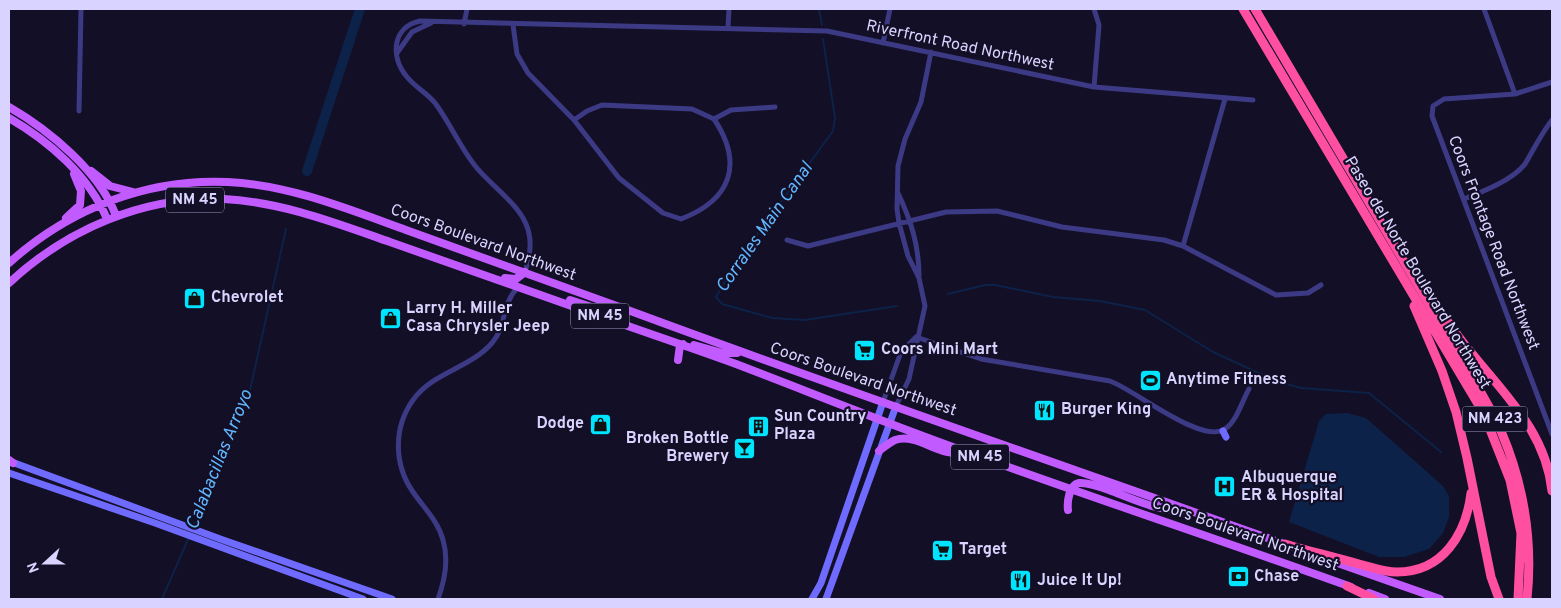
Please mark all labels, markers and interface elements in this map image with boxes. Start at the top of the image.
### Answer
street label: Riverfront Road Northwest [864,16,1056,76]
street label: Coors Frontage Road Northwest [1443,133,1543,353]
street label: Paseo del Norte Boulevard Northwest [1339,153,1495,393]
water label: Corrales Main Canal [711,157,819,298]
road number: NM 45 [166,188,224,212]
street label: Coors Boulevard Northwest [387,200,579,286]
shop icon: Chevrolet [183,286,207,310]
place label: Chevrolet [211,288,283,308]
place label: Larry H. Miller Casa Chrysler Jeep [406,299,550,337]
road number: NM 45 [571,304,629,328]
shop icon: Larry H. Miller Casa Chrysler Jeep [378,306,402,330]
supermarket icon: Coors Mini Mart [853,338,877,362]
street label: Coors Boulevard Northwest [767,339,959,421]
place label: Coors Mini Mart [881,340,998,360]
sports icon: Anytime Fitness [1138,368,1162,392]
place label: Anytime Fitness [1166,370,1287,390]
water label: Calabacillas Arroyo [181,386,259,533]
restaurant icon: Burger King [1033,398,1057,422]
place label: Burger King [1061,400,1151,420]
road number: NM 423 [1462,406,1528,432]
place label: Sun Country Plaza [774,407,866,445]
shop icon: Dodge [588,412,612,436]
place label: Dodge [536,414,584,434]
building icon: Sun Country Plaza [746,414,770,438]
place label: Broken Bottle Brewery [626,429,729,467]
bar icon: Broken Bottle Brewery [733,436,757,460]
road number: NM 45 [951,444,1009,470]
place label: Albuquerque ER & Hospital [1241,468,1343,506]
hospital icon: Albuquerque ER & Hospital [1213,475,1237,499]
street label: Coors Boulevard Northwest [1149,494,1341,576]
north arrow [20,538,70,588]
supermarket icon: Target [931,538,955,562]
place label: Target [959,540,1007,560]
text: N [25,559,44,575]
bank icon: Chase [1226,565,1250,589]
place label: Chase [1254,567,1299,587]
restaurant icon: Juice It Up! [1009,569,1033,593]
place label: Juice It Up! [1037,571,1122,591]

